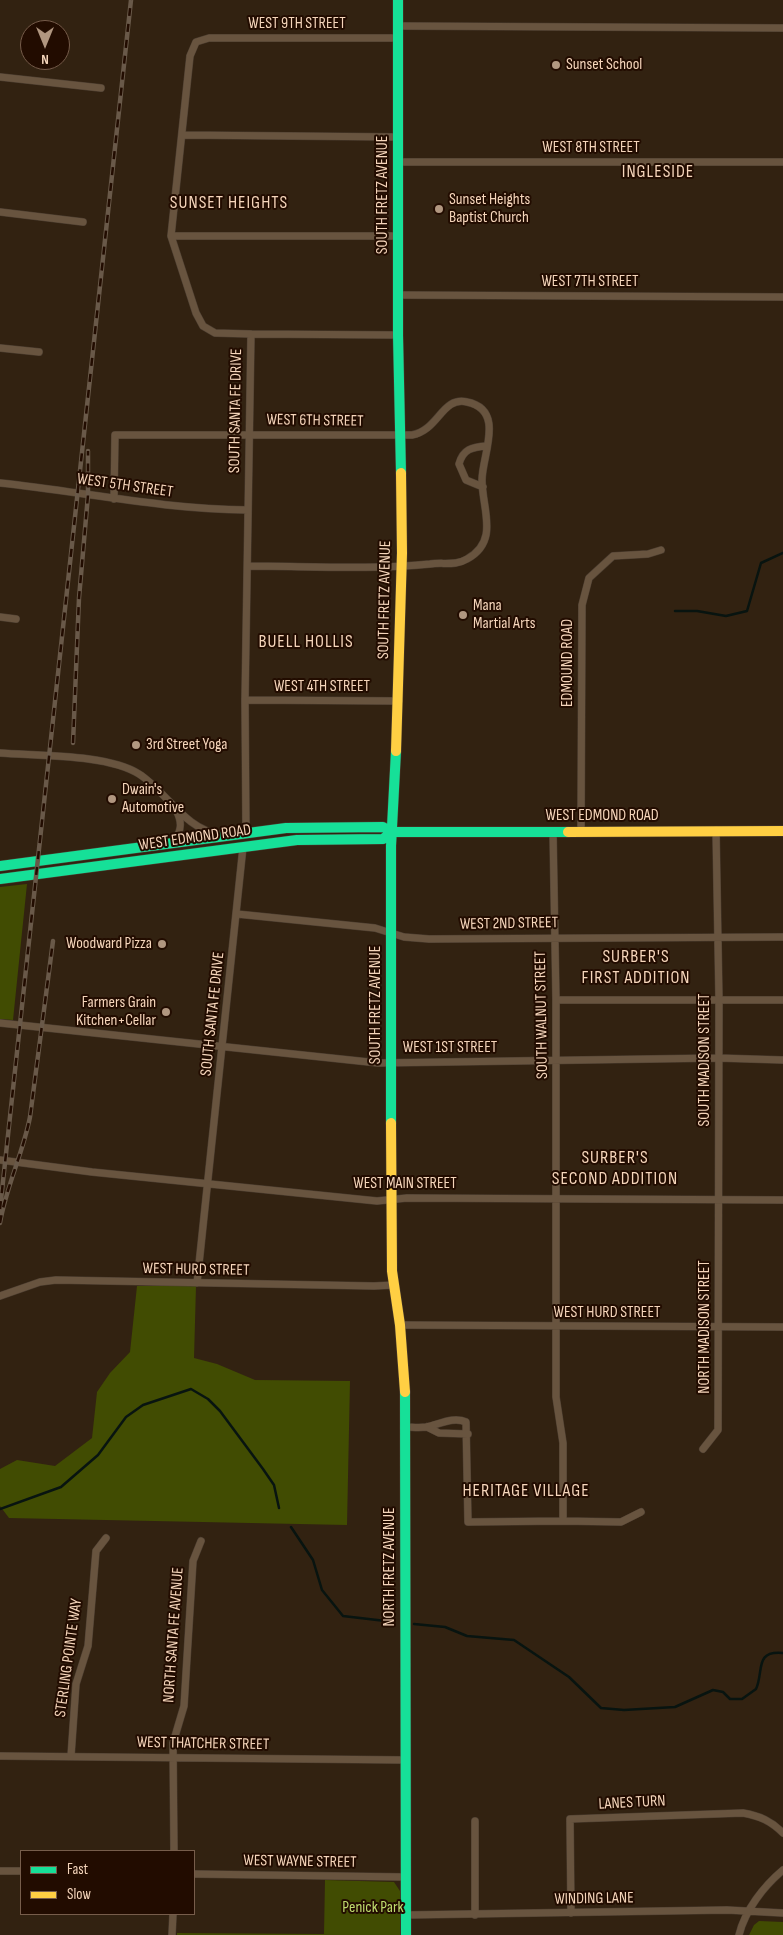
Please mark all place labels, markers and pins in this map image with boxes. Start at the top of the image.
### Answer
place label: Sunset School [566,55,642,75]
marker: Sunset School [550,59,562,71]
place label: Sunset Heights Baptist Church [449,190,530,228]
marker: Sunset Heights Baptist Church [433,203,445,215]
place label: Mana Martial Arts [473,596,535,634]
marker: Mana Martial Arts [457,609,469,621]
place label: 3rd Street Yoga [146,735,227,755]
marker: 3rd Street Yoga [130,739,142,751]
place label: Dwain's Automotive [122,780,184,818]
marker: Dwain's Automotive [106,793,118,805]
place label: Woodward Pizza [66,934,152,954]
marker: Woodward Pizza [156,938,168,950]
place label: Farmers Grain Kitchen+Cellar [76,993,156,1031]
marker: Farmers Grain Kitchen+Cellar [160,1006,172,1018]

